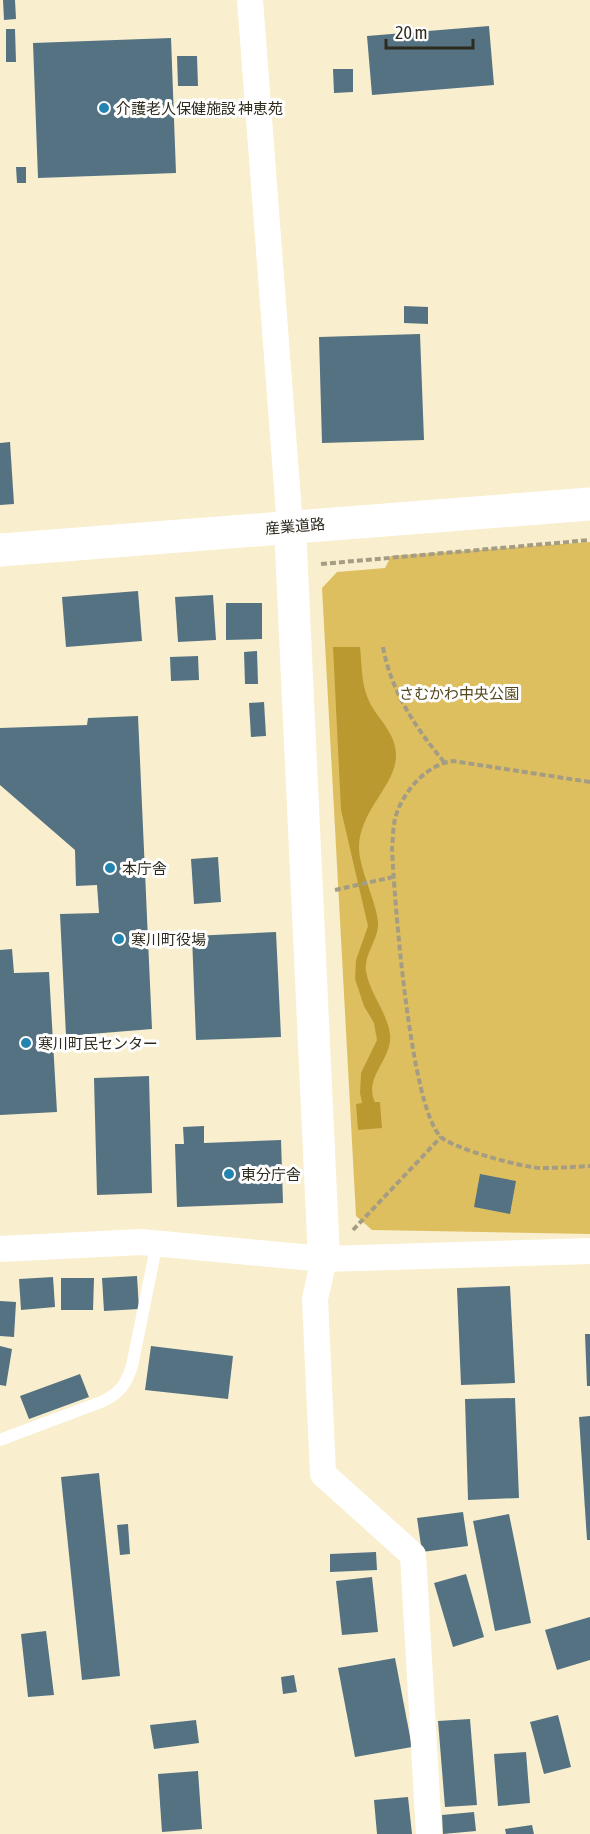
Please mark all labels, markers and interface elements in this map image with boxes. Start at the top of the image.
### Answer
scale bar [386,12,473,50]
text: 20 m [395,22,427,43]
place label: 介護老人保健施設 神恵苑 [116,100,283,117]
marker: 介護老人保健施設 神恵苑 [97,101,111,115]
street label: 産業道路 [264,515,326,537]
park label: さむかわ中央公園 [399,685,519,702]
place label: 本庁舎 [122,860,167,877]
marker: 本庁舎 [103,861,117,875]
place label: 寒川町役場 [131,931,206,948]
marker: 寒川町役場 [112,932,126,946]
place label: 寒川町民センター [38,1035,158,1052]
marker: 寒川町民センター [19,1036,33,1050]
place label: 東分庁舎 [241,1166,301,1183]
marker: 東分庁舎 [222,1167,236,1181]

